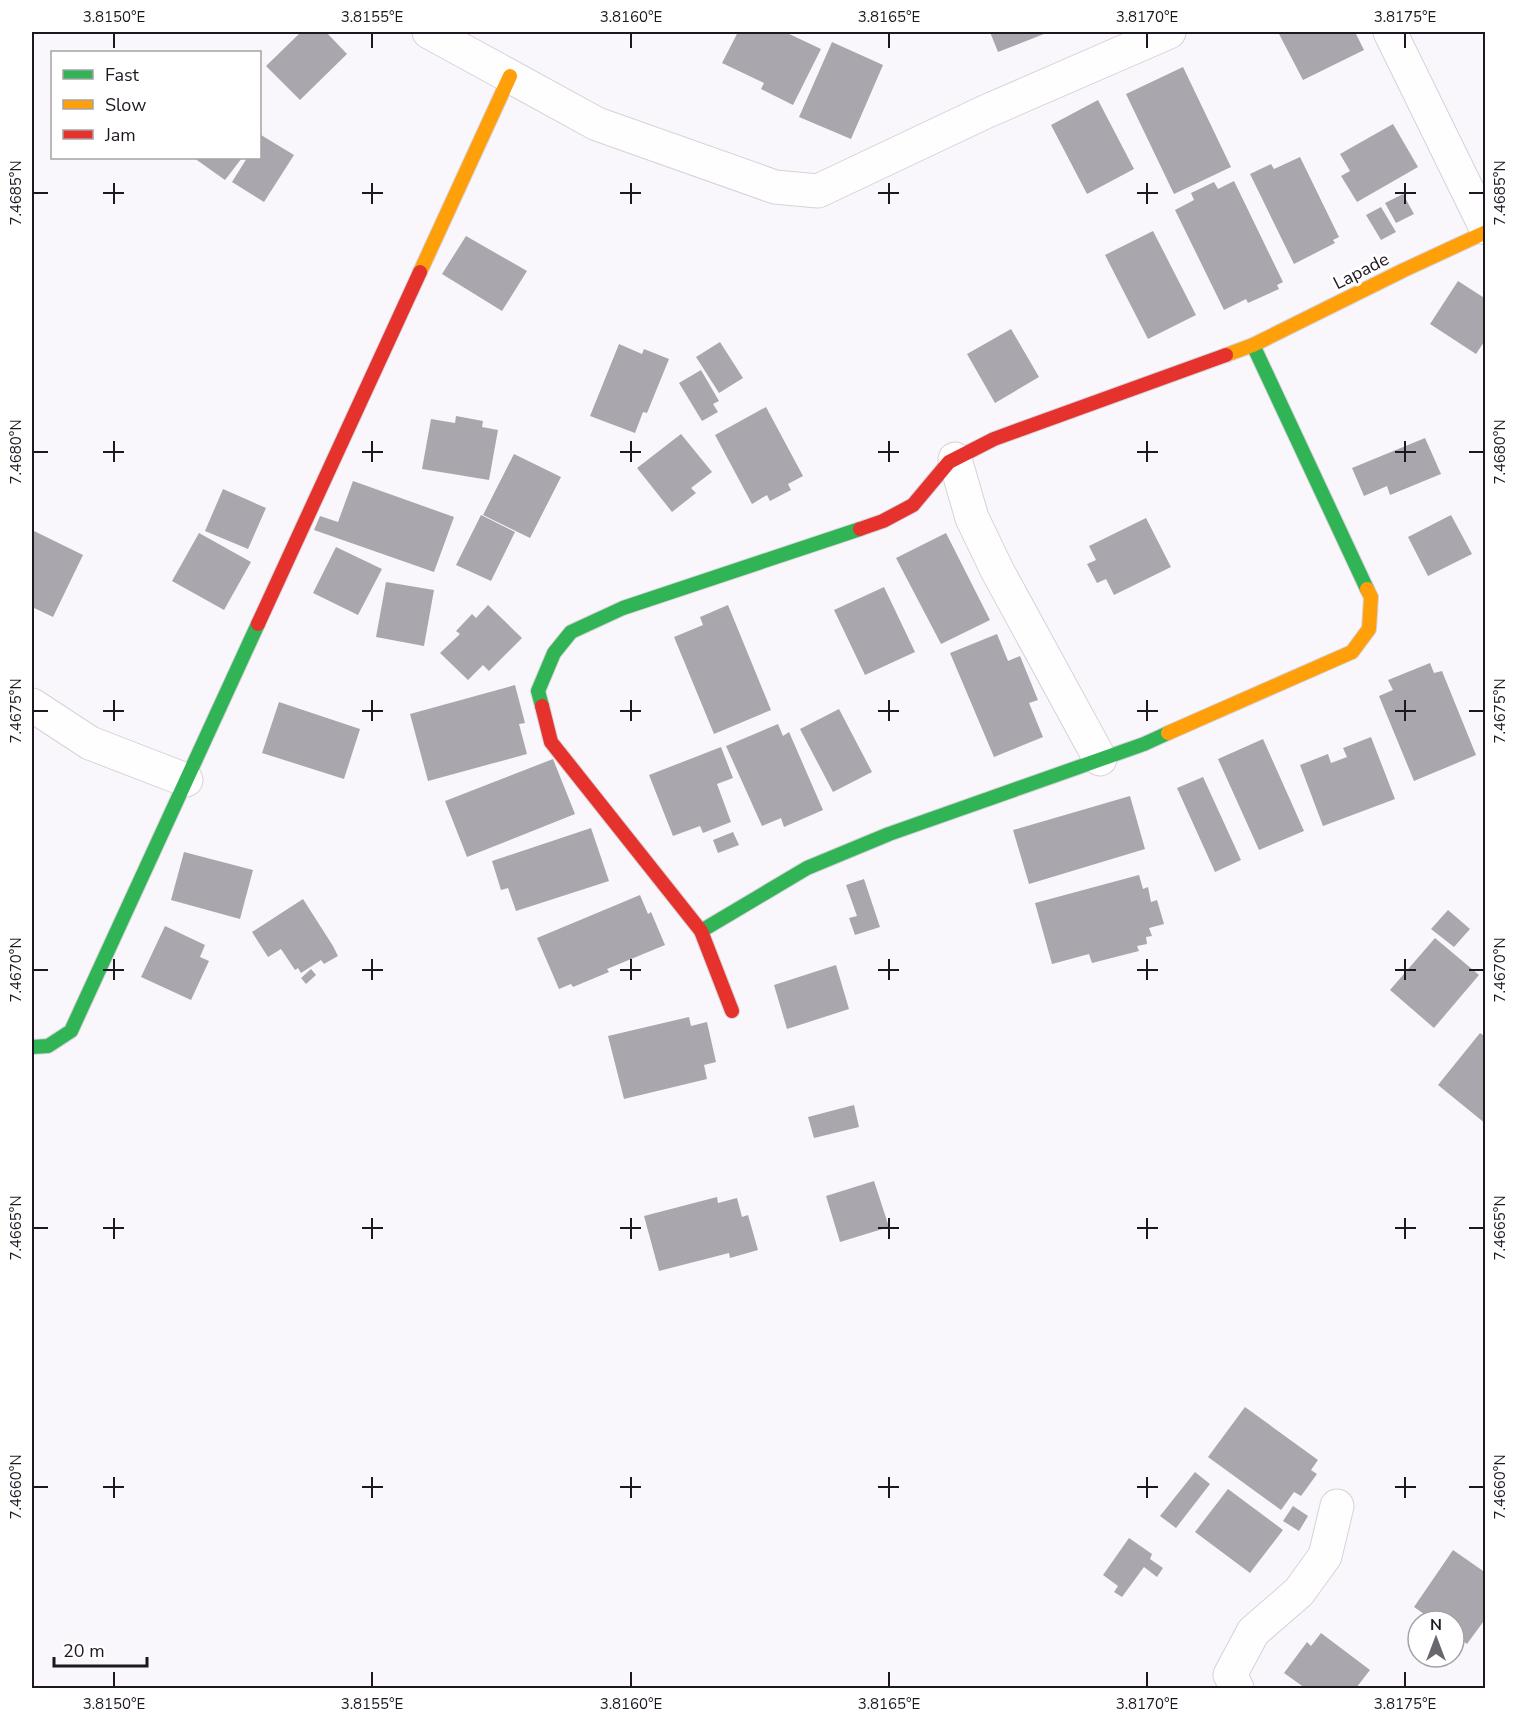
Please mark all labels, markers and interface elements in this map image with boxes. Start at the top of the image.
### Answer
text: 3.8150°E [83,7,145,27]
text: 3.8155°E [341,7,403,27]
text: 3.8160°E [600,7,662,27]
text: 3.8165°E [858,7,920,27]
text: 3.8170°E [1116,7,1178,27]
text: 3.8175°E [1374,7,1436,27]
legend [51,51,261,159]
text: Fast [105,63,140,87]
text: Slow [105,93,146,117]
text: Jam [104,123,136,147]
text: 7.4685°N [6,160,26,226]
text: 7.4685°N [1490,160,1510,226]
street label: Lapade [1329,247,1393,295]
text: 7.4680°N [6,419,26,485]
text: 7.4680°N [1490,419,1510,485]
text: 7.4675°N [6,678,26,744]
text: 7.4675°N [1490,678,1510,744]
text: 7.4670°N [6,937,26,1003]
text: 7.4670°N [1490,937,1510,1003]
text: 7.4665°N [6,1195,26,1261]
text: 7.4665°N [1490,1195,1510,1261]
text: 7.4660°N [6,1454,26,1520]
text: 7.4660°N [1490,1454,1510,1520]
north arrow [1406,1609,1466,1669]
text: N [1430,1614,1442,1636]
scale bar [54,1630,147,1668]
text: 20 m [63,1639,105,1663]
text: 3.8150°E [83,1694,145,1714]
text: 3.8155°E [341,1694,403,1714]
text: 3.8160°E [600,1694,662,1714]
text: 3.8165°E [858,1694,920,1714]
text: 3.8170°E [1116,1694,1178,1714]
text: 3.8175°E [1374,1694,1436,1714]

